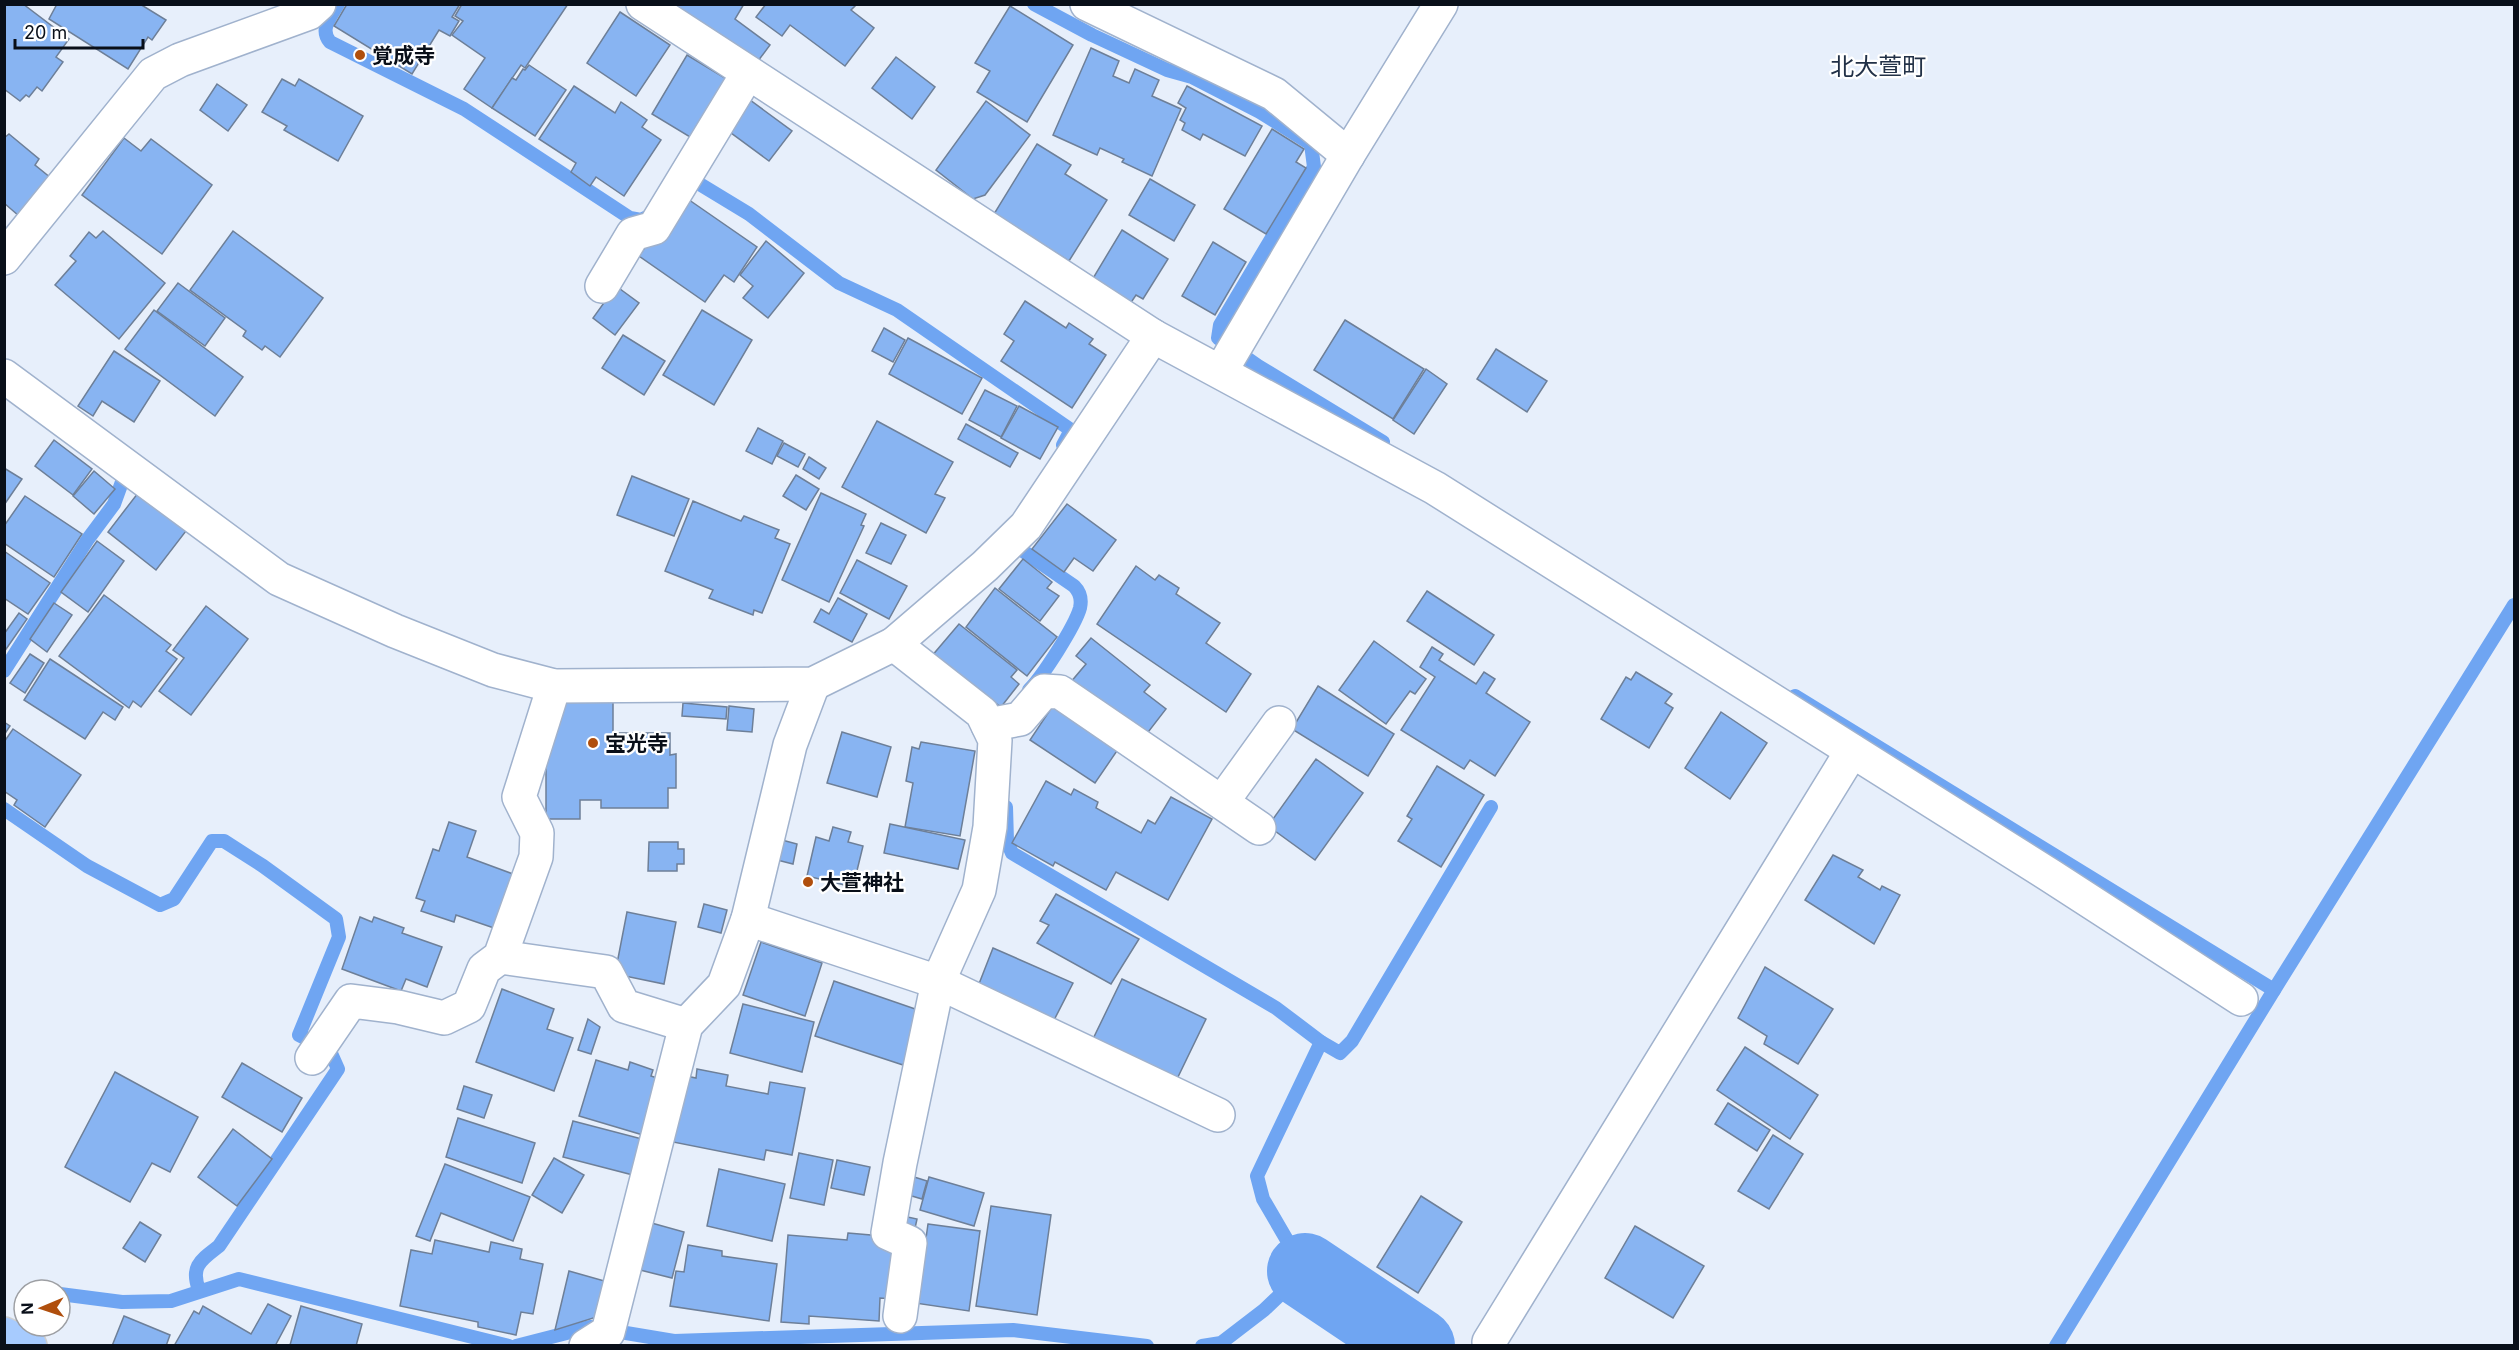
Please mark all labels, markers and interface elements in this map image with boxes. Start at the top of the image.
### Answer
scale bar [15,12,142,50]
text: 20 m [24,22,67,43]
place label: 覚成寺 [372,43,435,68]
marker: 覚成寺 [353,48,367,62]
district label: 北大萱町 [1830,52,1926,81]
place label: 宝光寺 [605,731,668,756]
marker: 宝光寺 [586,736,600,750]
place label: 大萱神社 [820,870,904,895]
marker: 大萱神社 [801,875,815,889]
north arrow [12,1278,72,1338]
text: N [17,1302,37,1315]

